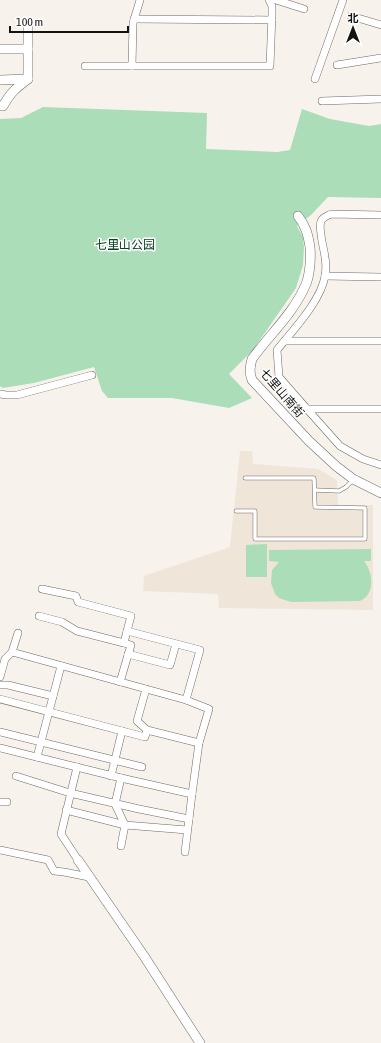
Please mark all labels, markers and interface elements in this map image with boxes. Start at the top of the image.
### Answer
scale bar [10,8,128,34]
north arrow [333,8,373,48]
text: 北 [348,12,359,24]
text: 100 m [16,15,43,29]
park label: 七里山公园 [95,238,155,252]
street label: 七里山南街 [257,366,307,420]

